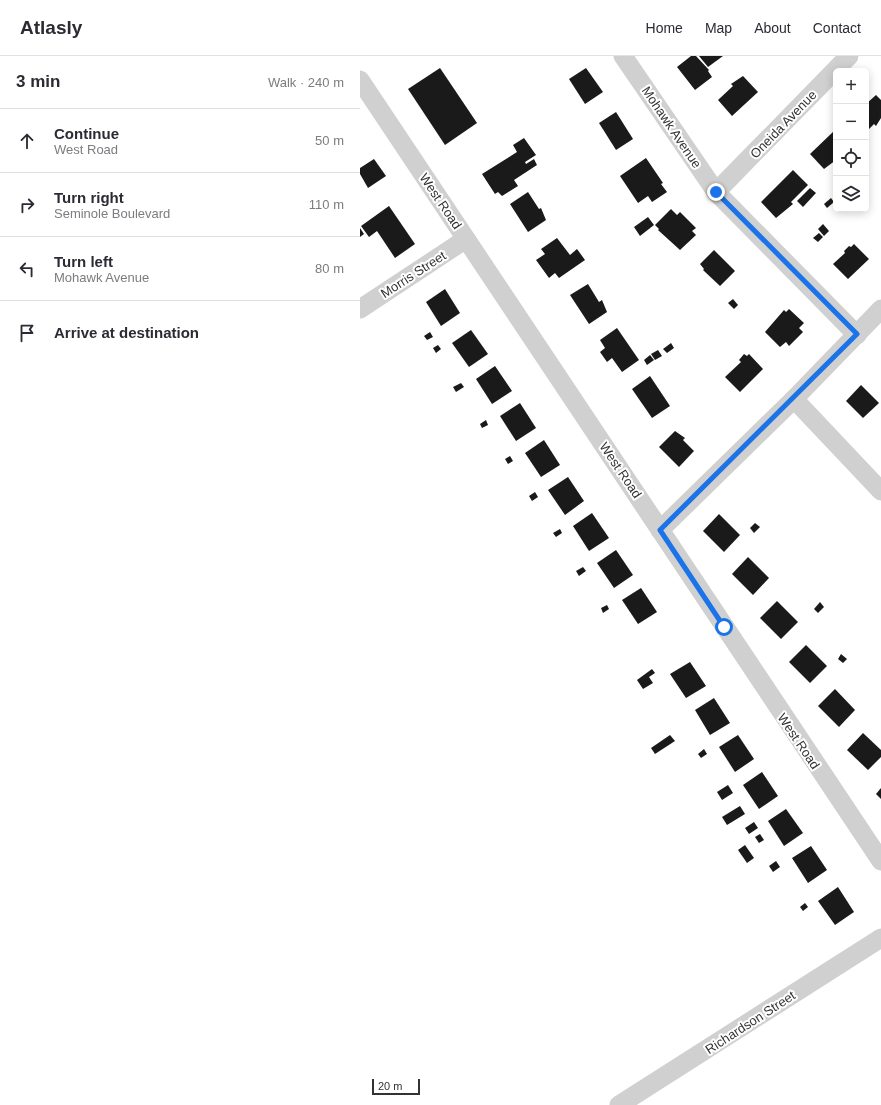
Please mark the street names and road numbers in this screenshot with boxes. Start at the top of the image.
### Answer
street label: Mohawk Avenue [639,84,704,171]
street label: Oneida Avenue [747,87,820,161]
street label: West Road [416,171,465,232]
street label: Morris Street [378,248,449,301]
street label: West Road [596,440,645,501]
street label: West Road [774,711,823,772]
street label: Richardson Street [703,988,798,1057]

